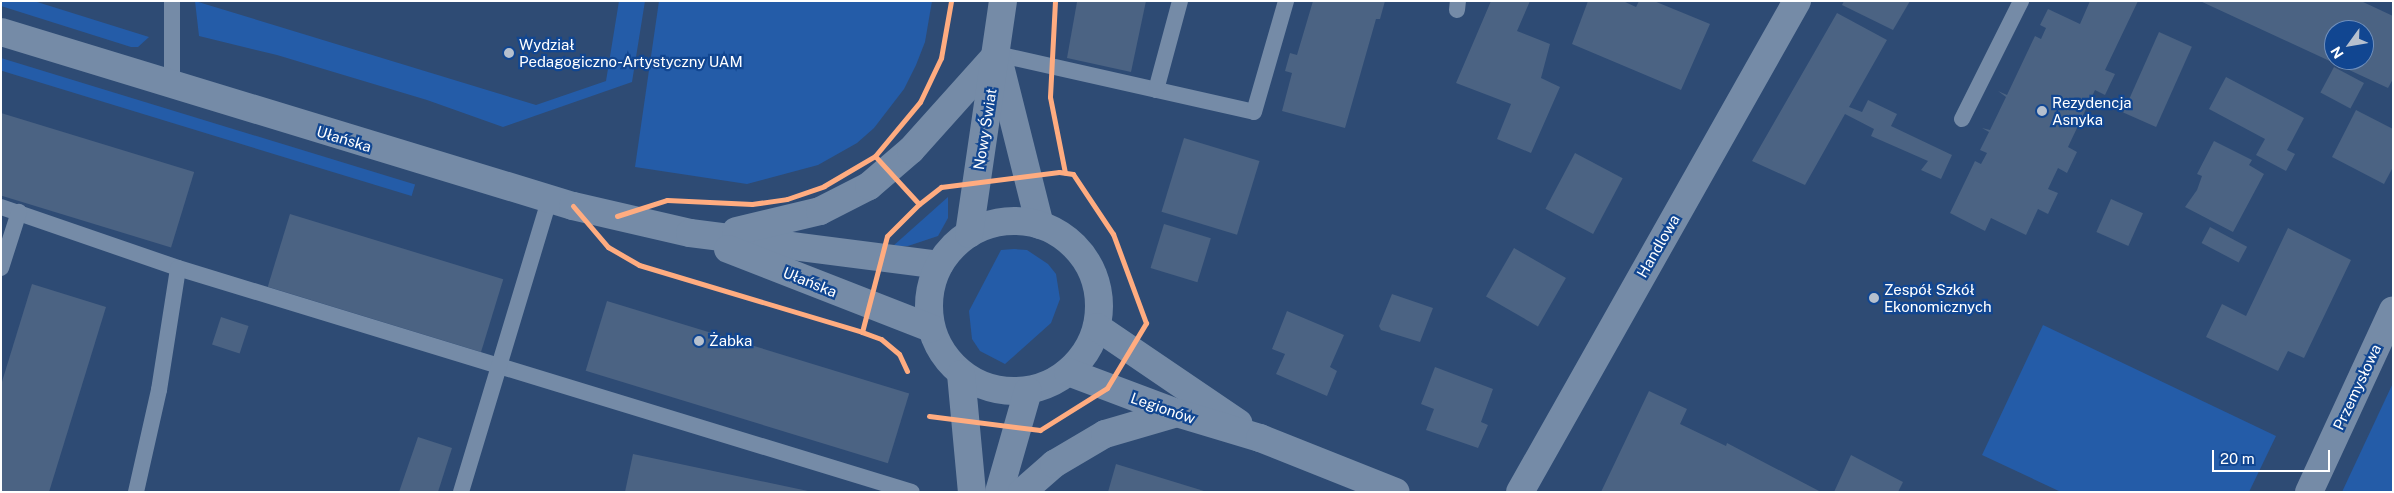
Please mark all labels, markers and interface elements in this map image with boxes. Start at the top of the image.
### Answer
north arrow [2324,20,2374,70]
place label: Wydział Pedagogiczno-Artystyczny UAM [519,35,743,70]
text: N [2327,44,2347,61]
marker: Wydział Pedagogiczno-Artystyczny UAM [503,47,515,59]
street label: Nowy Świat [970,87,1000,171]
place label: Rezydencja Asnyka [2052,93,2132,128]
marker: Rezydencja Asnyka [2036,105,2048,117]
street label: Ułańska [314,122,374,156]
street label: Handlowa [1633,211,1683,281]
street label: Ułańska [780,263,840,301]
place label: Zespół Szkół Ekonomicznych [1884,280,1992,315]
marker: Zespół Szkół Ekonomicznych [1868,292,1880,304]
place label: Żabka [709,332,752,350]
marker: Żabka [693,335,705,347]
street label: Przemysłowa [2329,341,2385,433]
street label: Legionów [1128,389,1198,427]
scale bar [2214,440,2332,472]
text: 20 m [2220,450,2255,467]

